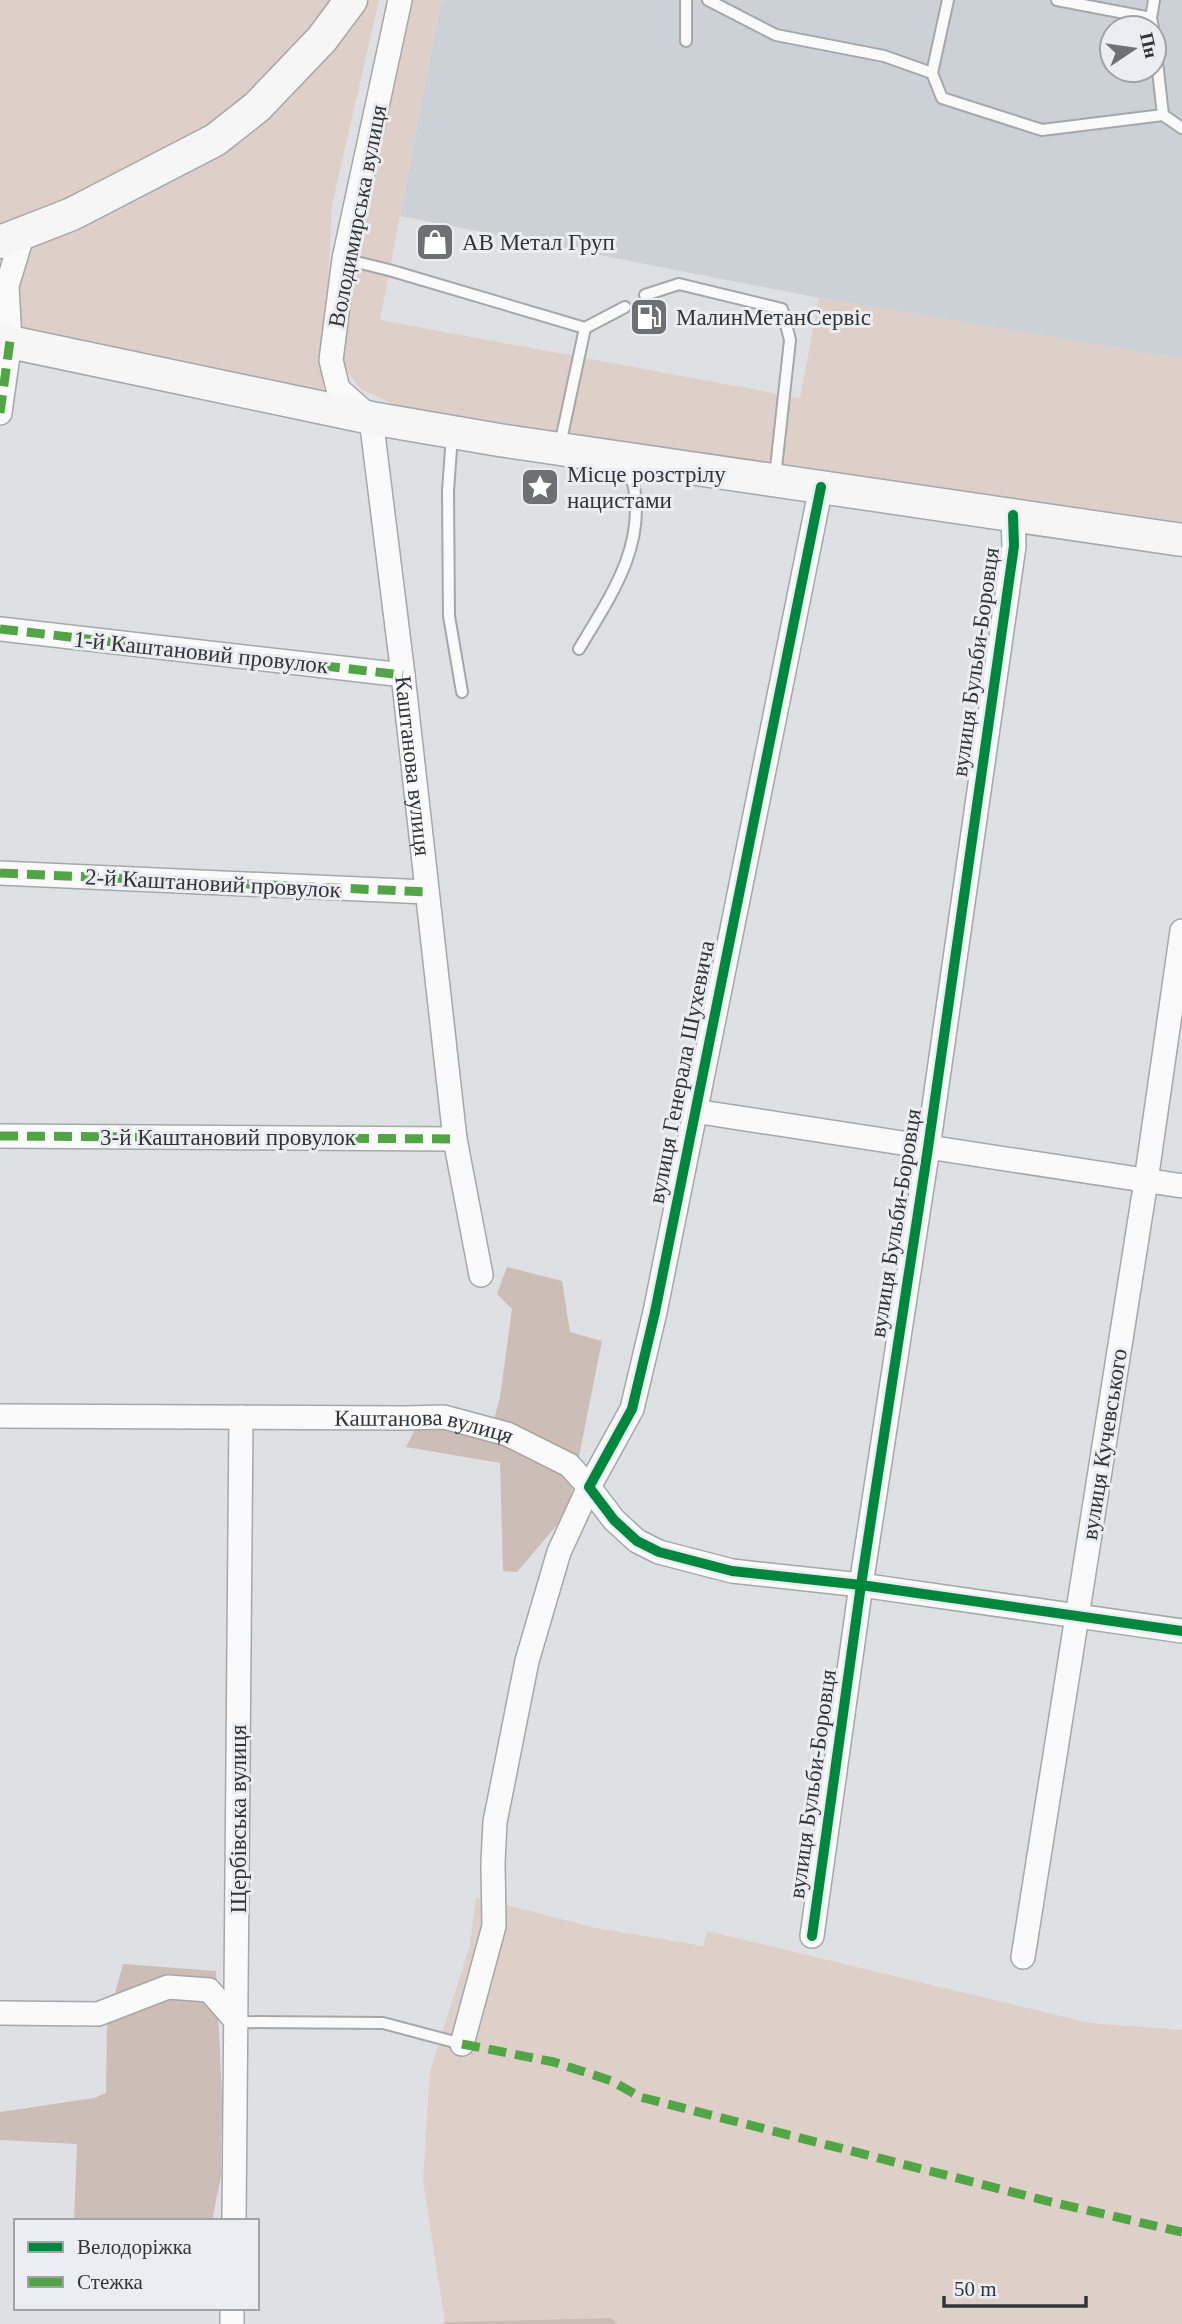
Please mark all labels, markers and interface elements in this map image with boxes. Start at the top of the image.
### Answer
north arrow [1098,14,1168,84]
text: Пн [1136,30,1162,60]
street label: Володимирська вулиця [324,102,391,329]
shop icon: АВ Метал Груп [414,221,456,263]
place label: АВ Метал Груп [462,230,615,255]
fuel station icon: МалинМетанСервіс [628,296,670,338]
place label: МалинМетанСервіс [676,305,871,330]
place label: Місце розстрілу нацистами [567,462,726,513]
place icon: Місце розстрілу нацистами [519,466,561,508]
street label: вулиця Бульби-Боровця [947,545,1004,778]
street label: 1-й Каштановий провулок [72,627,330,678]
street label: Каштанова вулиця [390,675,435,858]
street label: 2-й Каштановий провулок [85,864,342,903]
street label: вулиця Генерала Шухевича [644,938,719,1206]
street label: вулиця Бульби-Боровця [865,1107,926,1339]
street label: 3-й Каштановий провулок [100,1125,357,1150]
street label: вулиця Кучевського [1077,1347,1132,1541]
street label: Каштанова вулиця [334,1405,518,1449]
street label: вулиця Бульби-Боровця [784,1667,841,1900]
street label: Щербівська вулиця [226,1724,251,1913]
legend [14,2219,259,2310]
text: Велодоріжка [77,2235,193,2259]
scale bar [944,2264,1086,2308]
text: Стежка [77,2270,144,2294]
text: 50 m [954,2277,997,2301]

